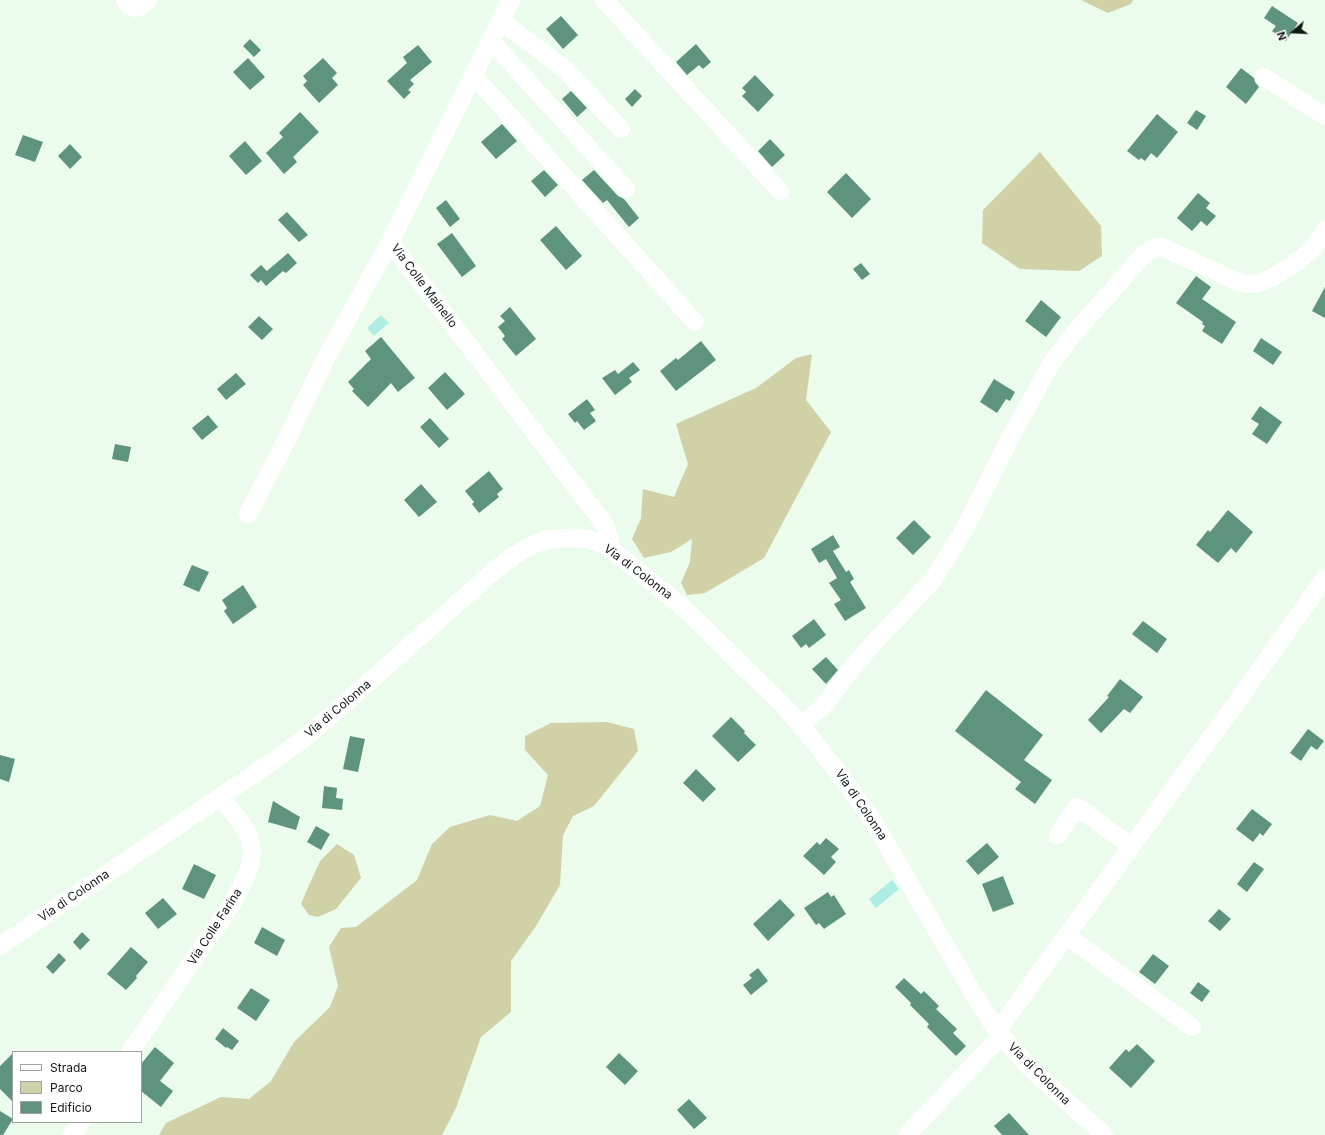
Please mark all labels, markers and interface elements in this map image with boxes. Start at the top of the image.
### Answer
north arrow [1273,12,1313,52]
text: N [1274,30,1290,42]
street label: Via Colle Mainello [388,241,460,331]
street label: Via di Colonna [601,542,675,602]
street label: Via di Colonna [302,677,374,741]
street label: Via di Colonna [832,767,890,843]
street label: Via di Colonna [36,867,112,925]
street label: Via Colle Farina [185,886,245,968]
street label: Via di Colonna [1005,1040,1073,1108]
legend [12,1051,142,1123]
text: Strada [50,1060,87,1075]
text: Parco [50,1080,83,1095]
text: Edificio [50,1100,92,1115]

